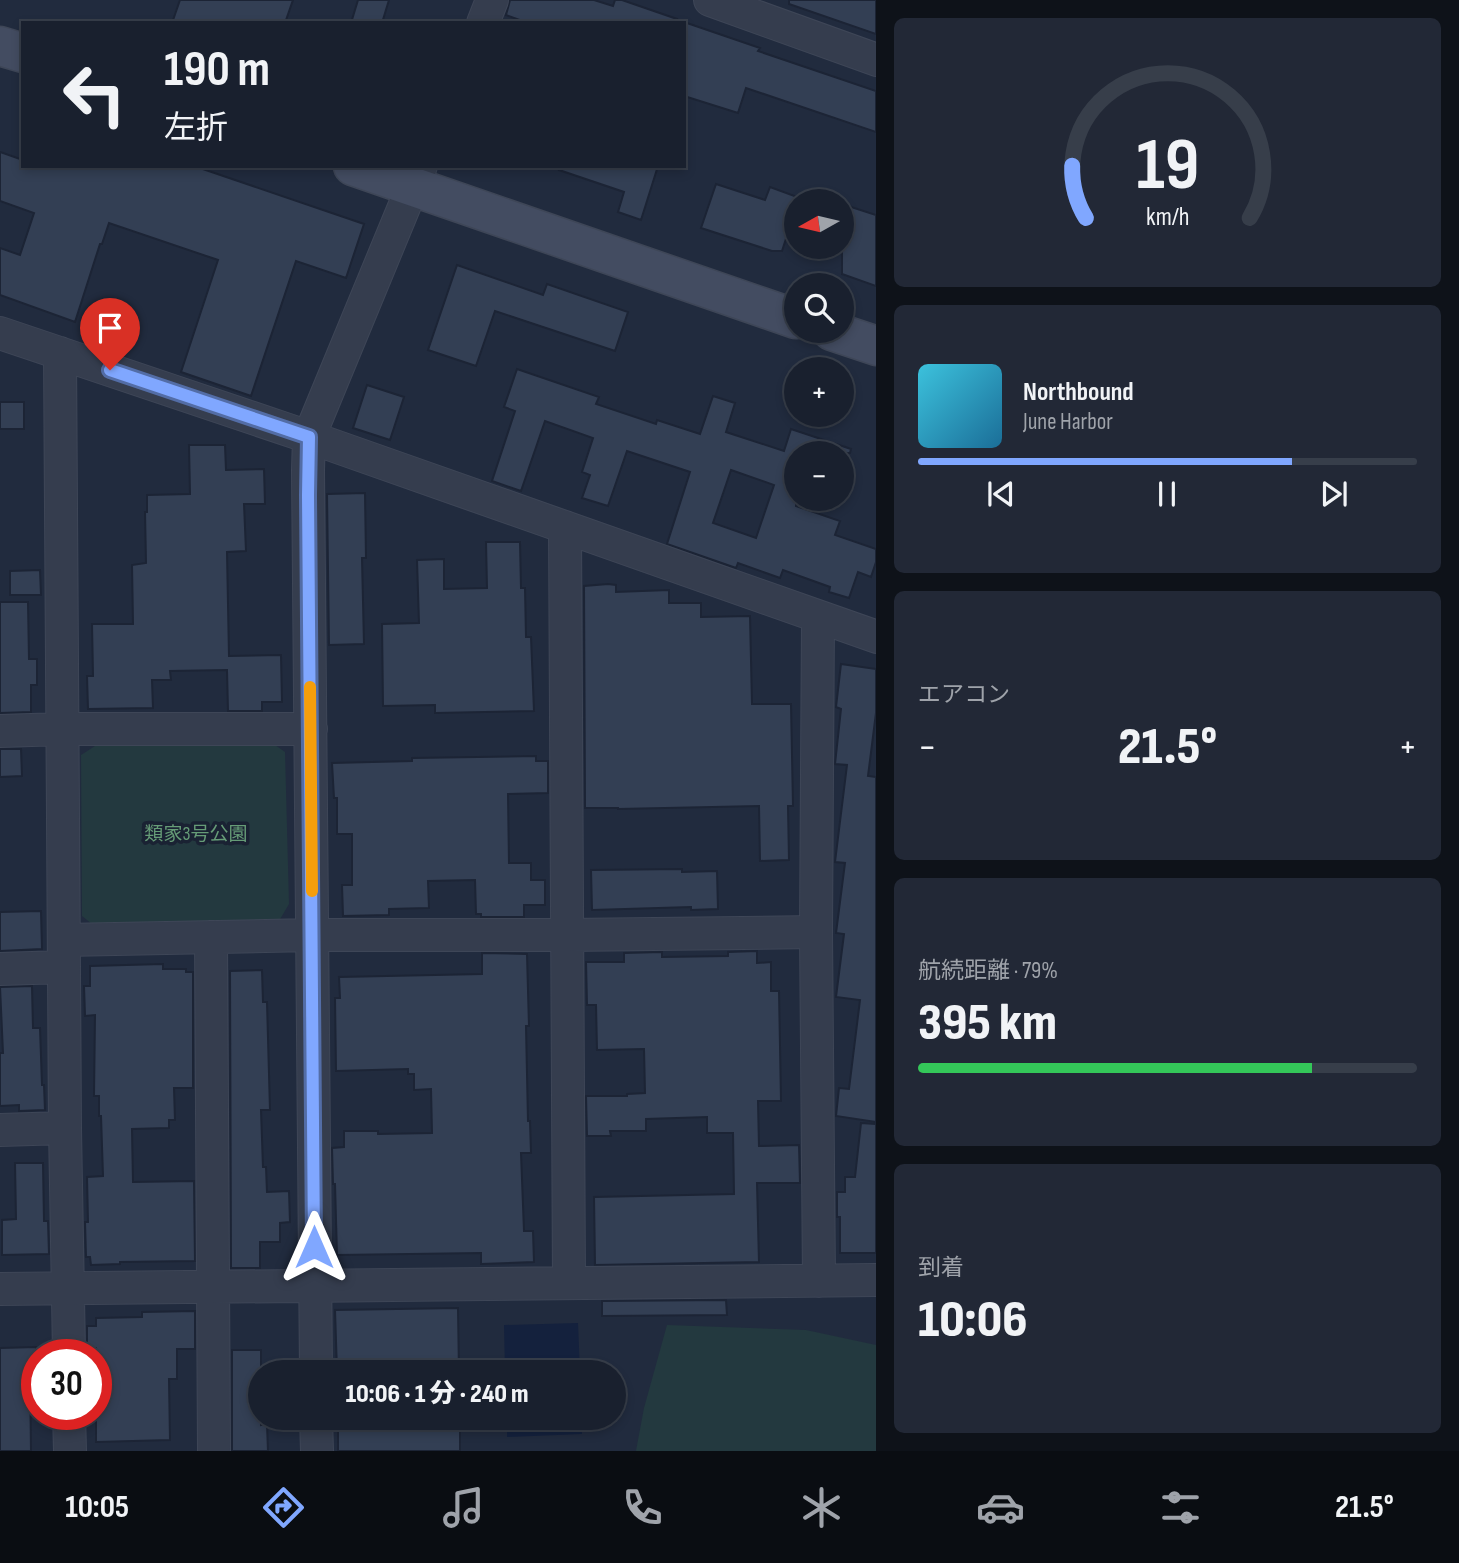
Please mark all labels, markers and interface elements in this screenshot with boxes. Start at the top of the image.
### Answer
text: 190 m [164,41,270,100]
icon: left [49,49,140,140]
text: 左折 [164,109,228,148]
text: 19 [1136,123,1199,211]
north arrow [784,189,854,259]
map controls [784,189,854,511]
text: km/h [1146,202,1189,233]
button: search [784,273,854,343]
pin [80,298,140,370]
icon: arrive [91,309,129,347]
button: + [784,357,854,427]
text: Northbound [1023,377,1134,408]
text: June Harbor [1023,408,1113,436]
button: − [784,441,854,511]
icon: previous [982,475,1020,513]
icon: pause [1148,475,1186,513]
icon: next [1315,475,1353,513]
text: エアコン [918,681,1010,709]
text: 21.5° [1118,716,1217,779]
text: − [918,725,937,770]
text: + [1398,725,1417,770]
park label: 類家3号公園 [145,823,247,846]
text: 航続距離 · 79% [918,957,1058,985]
text: 395 km [918,992,1057,1055]
position arrow [277,1210,351,1284]
text: 到着 [918,1254,964,1282]
text: 10:06 [918,1289,1027,1352]
speed limit sign: 30 [21,1339,112,1430]
text: 10:06 · 1 分 · 240 m [345,1379,529,1410]
icon: directions [259,1483,308,1532]
icon: music [439,1483,488,1532]
icon: phone [618,1483,667,1532]
icon: climate [797,1483,846,1532]
icon: car [976,1483,1025,1532]
icon: filters [1156,1483,1205,1532]
text: 10:05 [65,1488,129,1527]
text: 21.5° [1335,1488,1394,1527]

